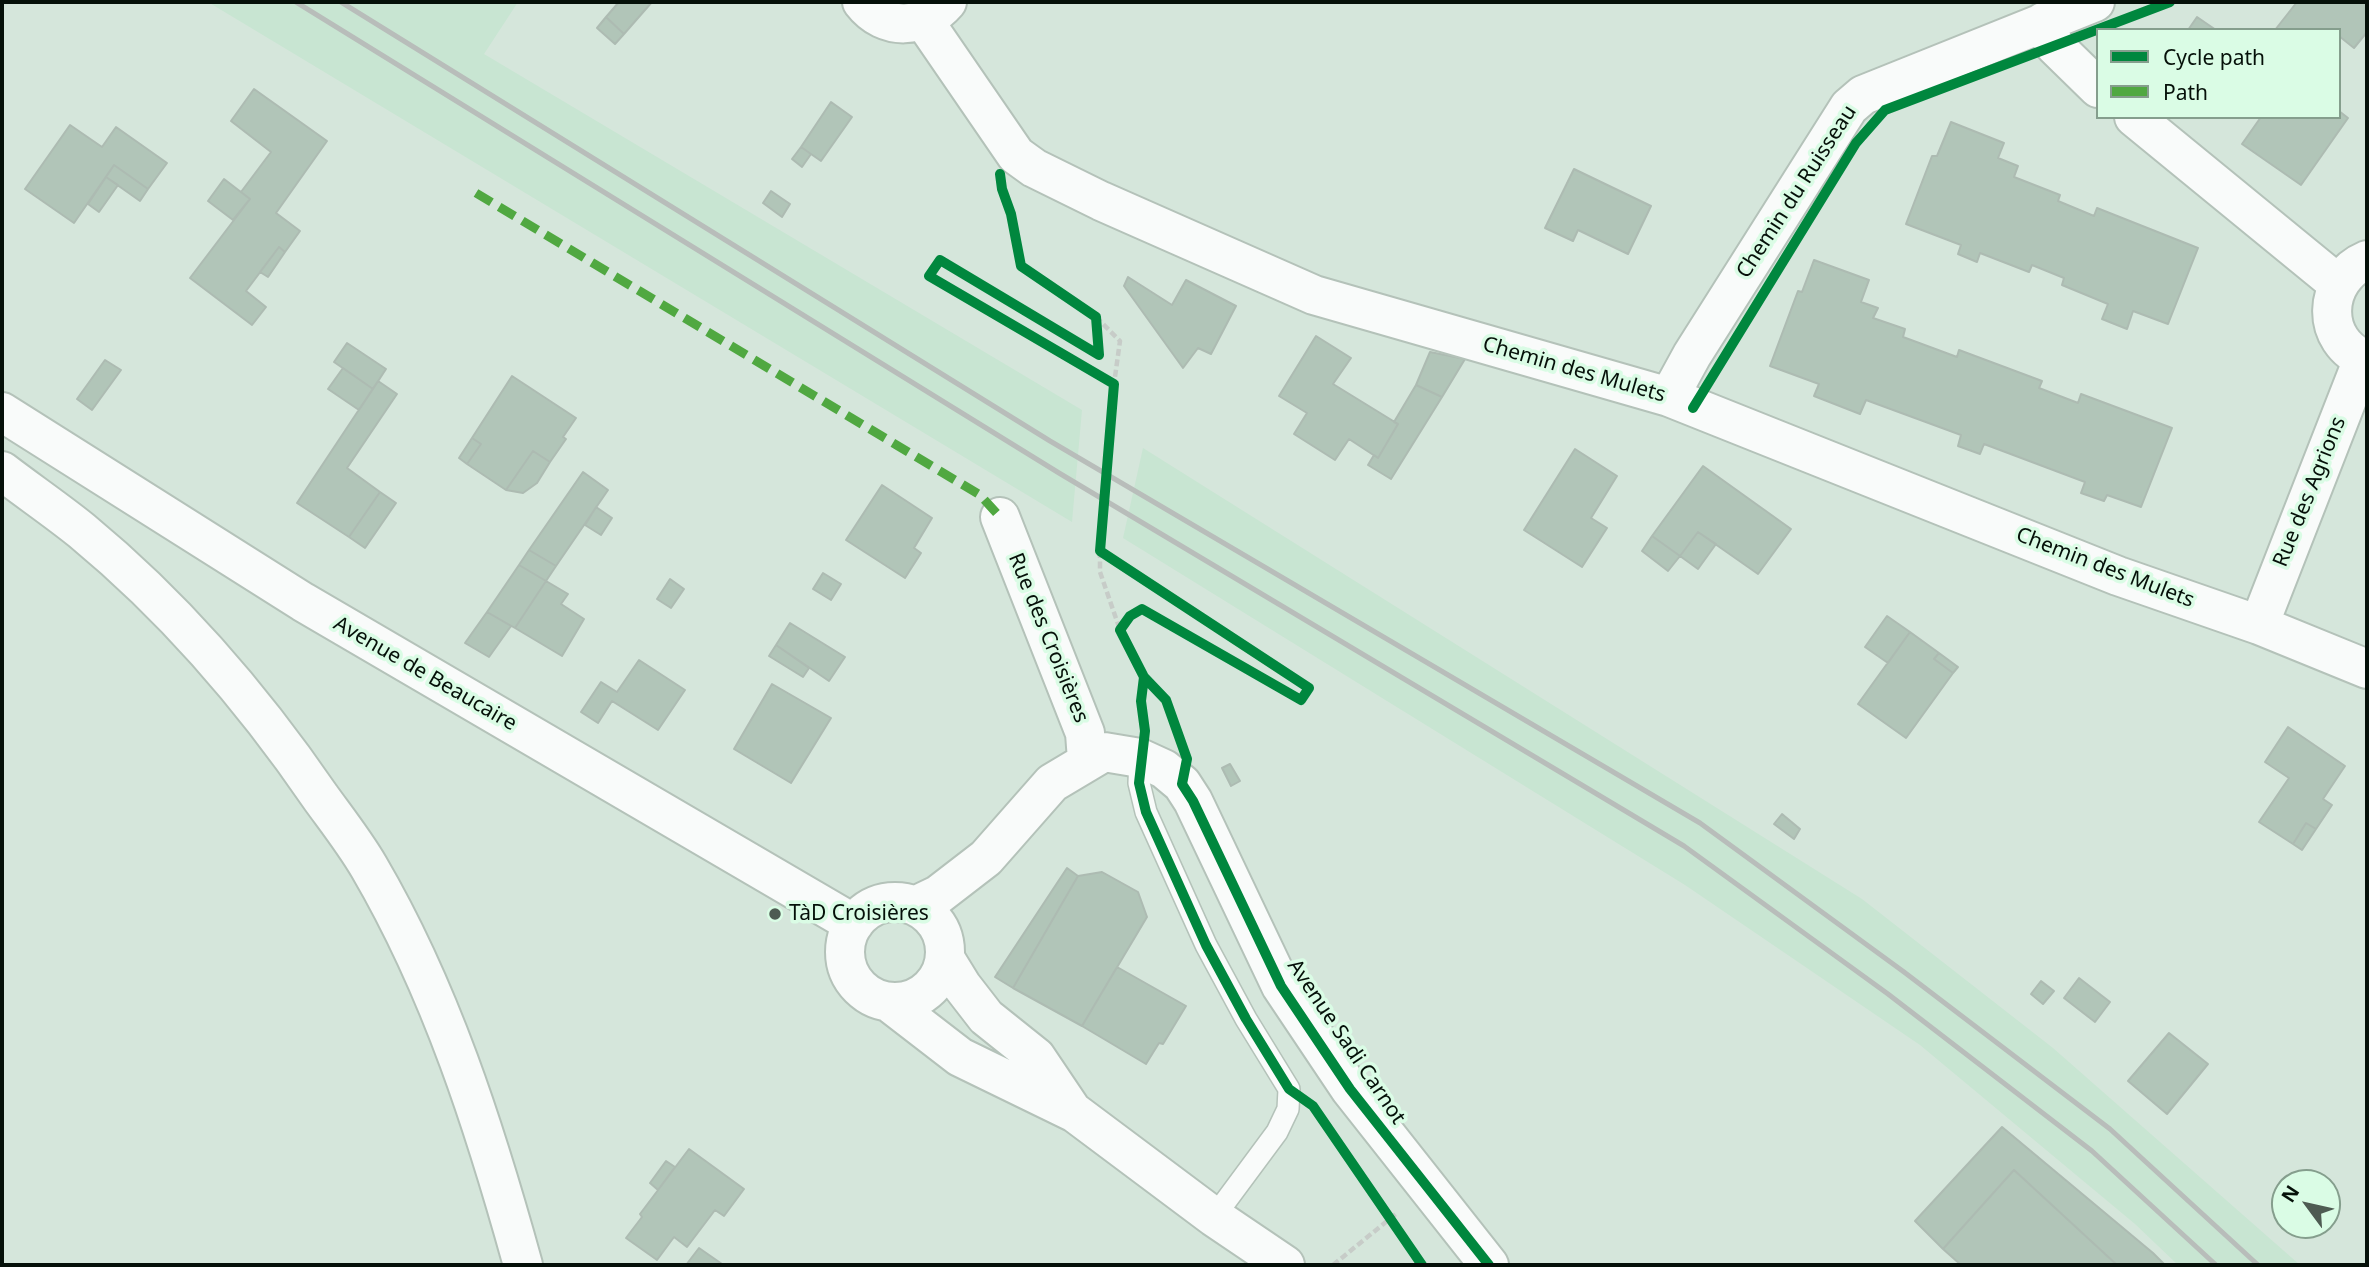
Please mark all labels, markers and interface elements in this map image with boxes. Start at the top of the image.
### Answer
legend [2096,28,2341,119]
text: Cycle path [2163,43,2265,71]
text: Path [2163,78,2208,106]
street label: Chemin du Ruisseau [1732,101,1862,283]
street label: Chemin des Mulets [1480,332,1668,408]
street label: Rue des Agrions [2268,413,2352,571]
street label: Chemin des Mulets [2012,522,2198,614]
street label: Rue des Croisières [1002,549,1094,727]
street label: Avenue de Beaucaire [329,611,521,737]
place label: TàD Croisières [789,901,929,927]
marker: TàD Croisières [767,906,783,922]
street label: Avenue Sadi Carnot [1282,955,1410,1129]
north arrow [2271,1169,2341,1239]
text: N [2275,1180,2305,1207]

